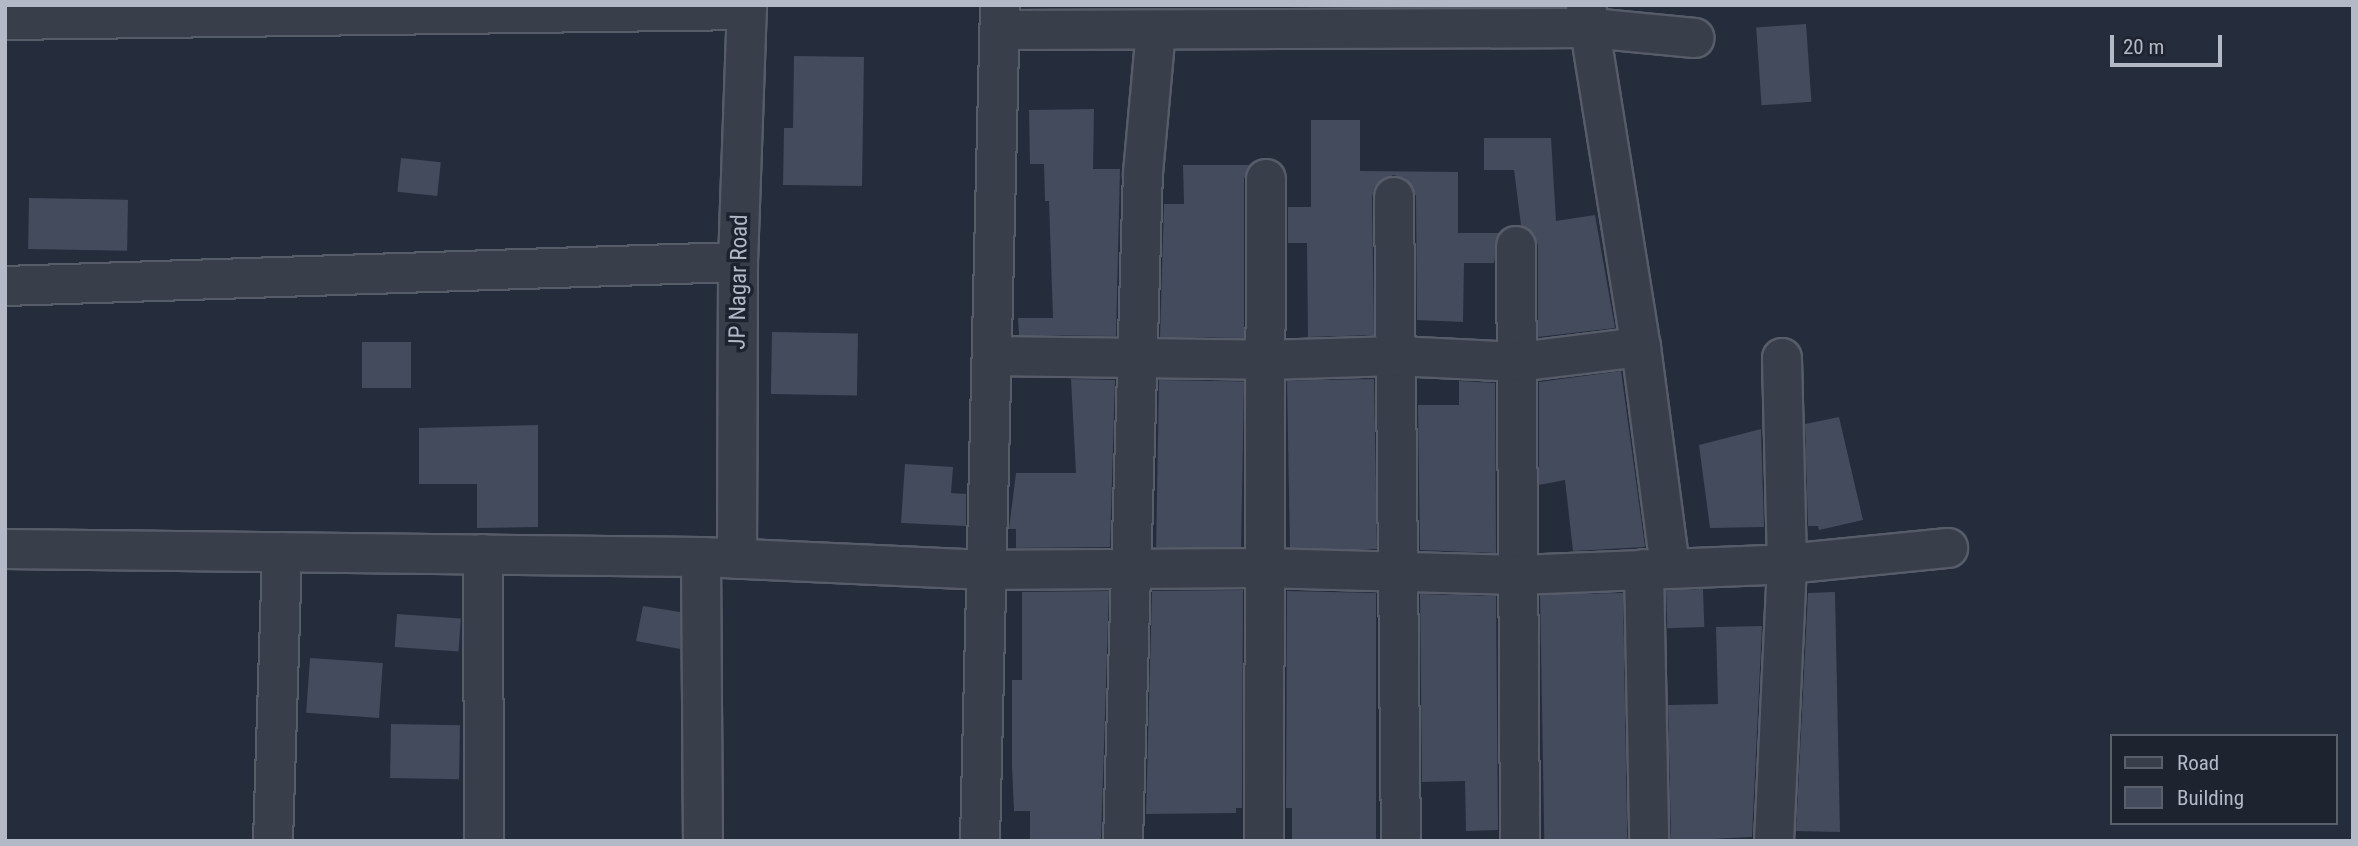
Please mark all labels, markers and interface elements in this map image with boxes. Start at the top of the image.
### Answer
scale bar [2113,21,2225,65]
text: 20 m [2123,35,2164,59]
street label: JP Nagar Road [724,214,754,350]
legend [2110,734,2337,825]
text: Road [2177,751,2219,775]
text: Building [2177,786,2244,810]

